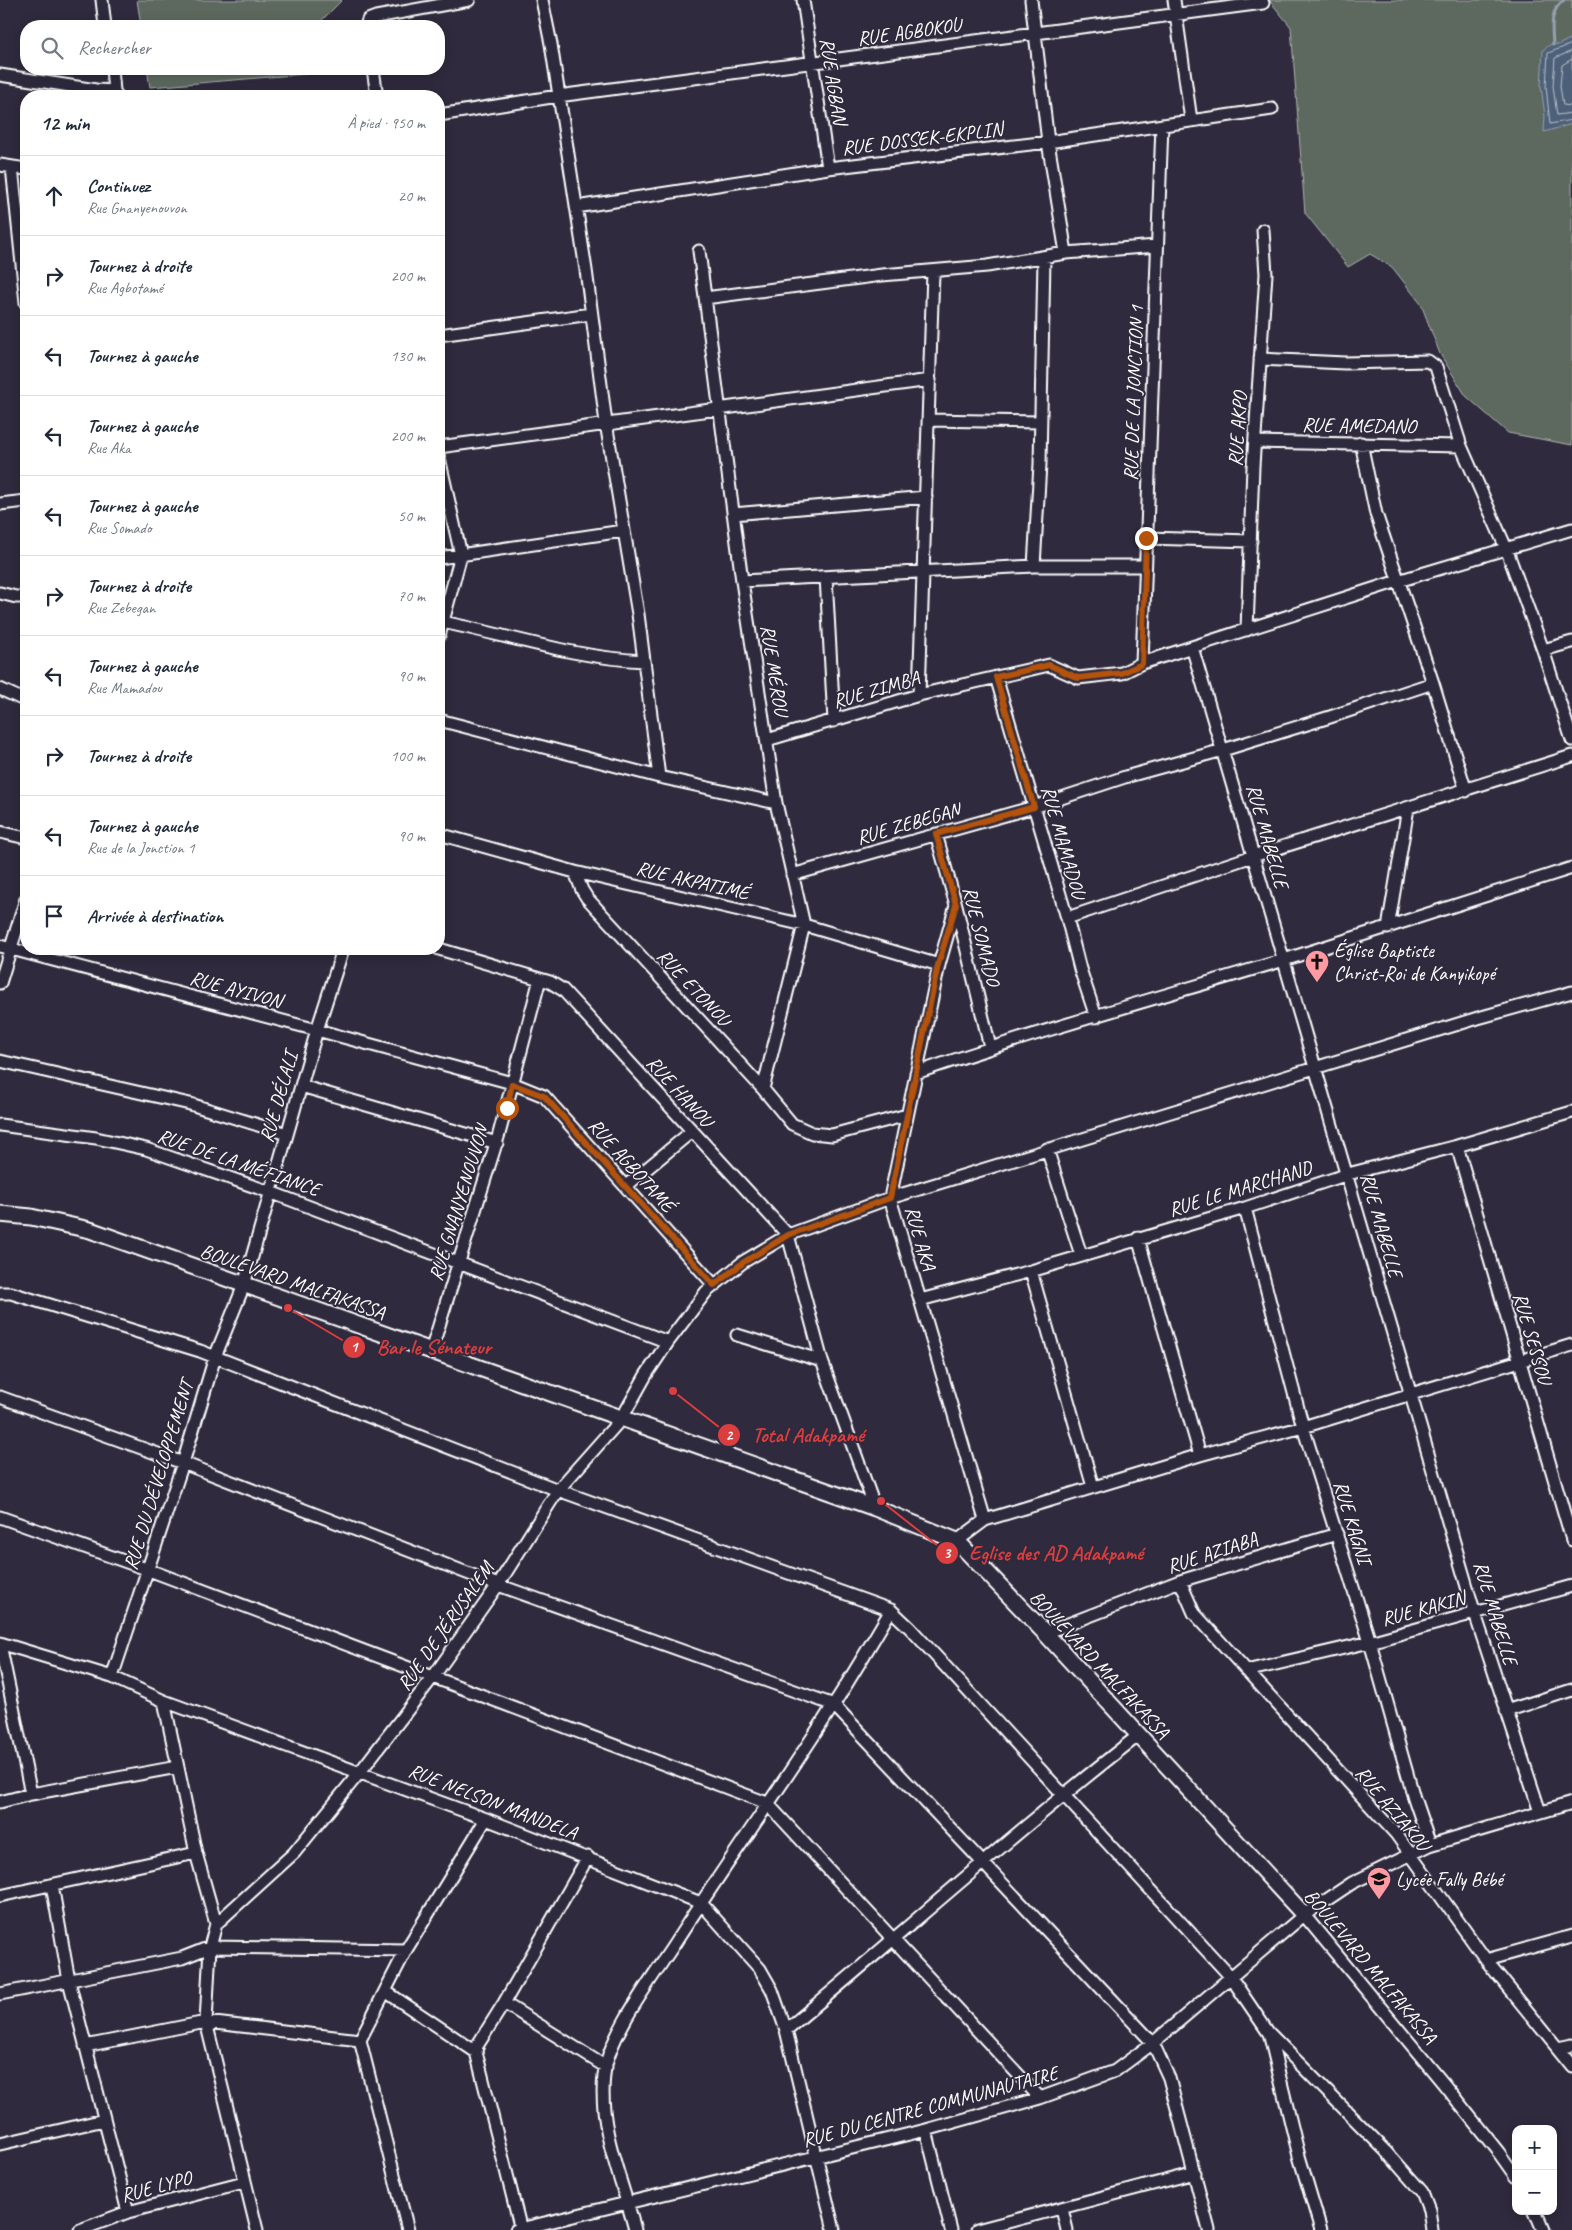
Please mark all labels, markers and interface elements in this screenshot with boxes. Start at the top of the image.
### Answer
street label: RUE AGBOKOU [856,11,966,51]
search box [20,20,445,75]
icon: search [38,34,66,62]
text: Rechercher [78,36,151,60]
street label: RUE AGBAN [814,36,853,129]
text: 12 min [40,110,90,136]
text: À pied · 950 m [347,113,425,133]
street label: RUE DOSSEK-EKPLIN [840,116,1007,161]
text: Continuez [87,174,150,198]
icon: ahead [40,182,68,210]
text: 20 m [398,186,425,206]
text: Rue Gnanyenouvon [87,198,187,218]
text: Tournez à droite [87,254,191,278]
icon: right [40,262,68,290]
text: 200 m [391,266,425,286]
text: Rue Agbotamé [87,278,163,298]
street label: RUE DE LA JONCTION 1 [1118,304,1149,481]
icon: left [40,342,68,370]
text: Tournez à gauche [87,344,198,368]
text: 130 m [391,346,425,366]
street label: RUE AKPO [1222,389,1253,467]
street label: RUE AMEDANO [1302,412,1418,439]
text: Tournez à gauche [87,414,198,438]
icon: left [40,422,68,450]
text: 200 m [391,426,425,446]
text: Rue Aka [87,438,131,458]
text: Tournez à gauche [87,494,198,518]
icon: left [40,502,68,530]
text: 50 m [398,506,425,526]
text: Rue Somado [87,518,151,538]
route end [1135,527,1158,550]
text: Tournez à droite [87,574,191,598]
icon: right [40,582,68,610]
text: 70 m [398,586,425,606]
text: Rue Zebegan [87,598,155,618]
street label: RUE MÉROU [755,623,795,720]
text: Tournez à gauche [87,654,198,678]
icon: left [40,662,68,690]
street label: RUE ZIMBA [830,665,923,714]
text: 90 m [398,666,425,686]
text: Rue Mamadou [87,678,162,698]
icon: right [40,742,68,770]
text: Tournez à droite [87,744,191,768]
text: 100 m [391,746,425,766]
street label: RUE MABELLE [1241,781,1295,894]
street label: RUE MAMADOU [1036,783,1092,904]
street label: RUE ZEBEGAN [853,796,965,850]
text: Tournez à gauche [87,814,198,838]
icon: left [40,822,68,850]
text: 90 m [398,826,425,846]
text: Rue de la Jonction 1 [87,838,195,858]
street label: RUE AKPATIMÉ [634,855,754,906]
street label: RUE SOMADO [957,884,1006,990]
icon: arrive [40,902,68,930]
text: Arrivée à destination [87,904,223,928]
place label: Église Baptiste Christ-Roi de Kanyikopé [1334,938,1498,986]
street label: RUE ETONOU [652,944,738,1034]
church icon: Église Baptiste Christ-Roi de Kanyikopé [1304,949,1330,983]
street label: RUE AYIVON [187,965,288,1015]
street label: RUE DÉLALI [254,1045,304,1145]
street label: RUE HANOU [641,1050,720,1135]
route start [496,1097,519,1120]
street label: RUE AGBOTAMÉ [583,1113,682,1219]
street label: RUE GNANYENOUVON [423,1120,495,1284]
street label: RUE DE LA MÉFIANCE [154,1123,326,1203]
street label: RUE LE MARCHAND [1166,1154,1316,1222]
street label: RUE MABELLE [1355,1170,1409,1283]
street label: RUE AKA [899,1203,942,1274]
street label: BOULEVARD MALFAKASSA [197,1238,389,1325]
street label: RUE SESSOU [1508,1290,1558,1390]
callout: Bar le Sénateur [342,1329,501,1365]
text: Bar le Sénateur [377,1334,494,1360]
text: 1 [351,1338,360,1357]
street label: RUE DU DÉVELOPPEMENT [118,1374,200,1573]
callout: Total Adakpamé [717,1417,873,1453]
text: Total Adakpamé [752,1422,867,1448]
text: 2 [726,1426,734,1445]
street label: RUE KAGNI [1328,1478,1378,1571]
street label: RUE AZIABA [1164,1526,1262,1579]
callout: Eglise des AD Adakpamé [934,1535,1153,1571]
text: Eglise des AD Adakpamé [969,1540,1146,1566]
text: 3 [944,1544,952,1563]
street label: RUE DE JÉRUSALEM [392,1556,500,1696]
street label: RUE MABELLE [1468,1558,1524,1671]
street label: BOULEVARD MALFAKASSA [1024,1585,1176,1744]
street label: RUE KAKIN [1379,1585,1471,1632]
street label: RUE NELSON MANDELA [405,1758,582,1845]
street label: RUE AZIAKOU [1350,1761,1437,1858]
school or university icon: Lycée Fally Bébé [1366,1866,1392,1900]
place label: Lycée Fally Bébé [1396,1867,1506,1892]
street label: BOULEVARD MALFAKASSA [1299,1884,1443,2049]
street label: RUE DU CENTRE COMMUNAUTAIRE [800,2059,1064,2153]
map controls [1512,2125,1557,2215]
button: + [1512,2125,1557,2170]
street label: RUE LYPO [118,2165,196,2208]
button: − [1512,2170,1557,2215]

